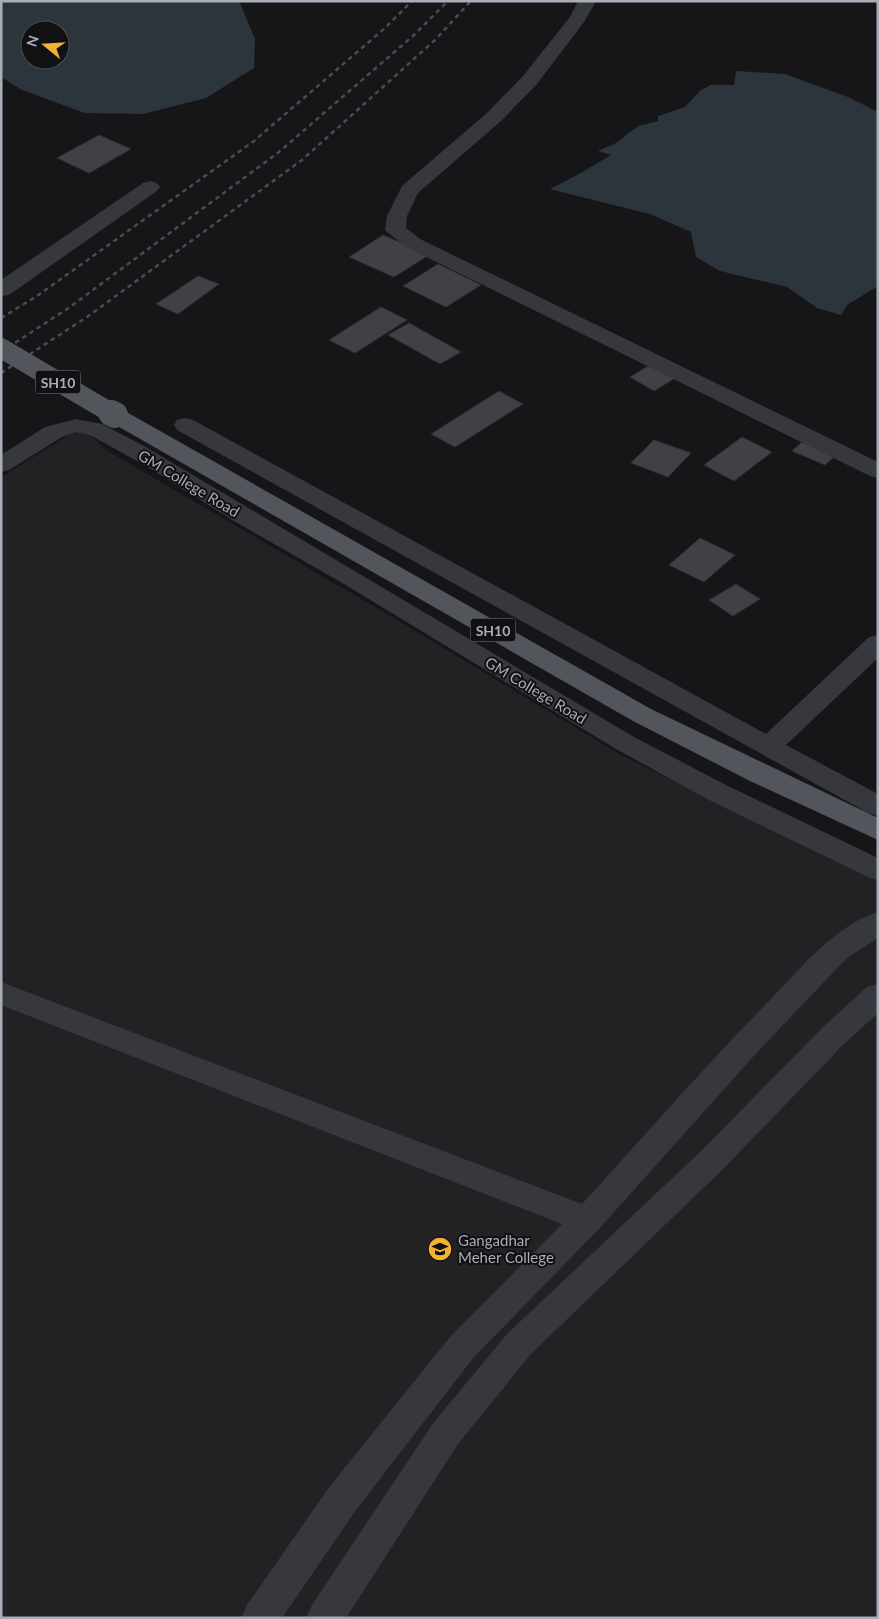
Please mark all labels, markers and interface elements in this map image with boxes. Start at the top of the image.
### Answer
north arrow [20,20,70,70]
text: N [22,33,42,49]
road number: SH10 [36,371,80,394]
street label: GM College Road [135,446,243,520]
road number: SH10 [470,618,516,642]
street label: GM College Road [482,653,590,727]
place label: Gangadhar Meher College [458,1231,554,1266]
school or university icon: Gangadhar Meher College [427,1236,453,1262]

